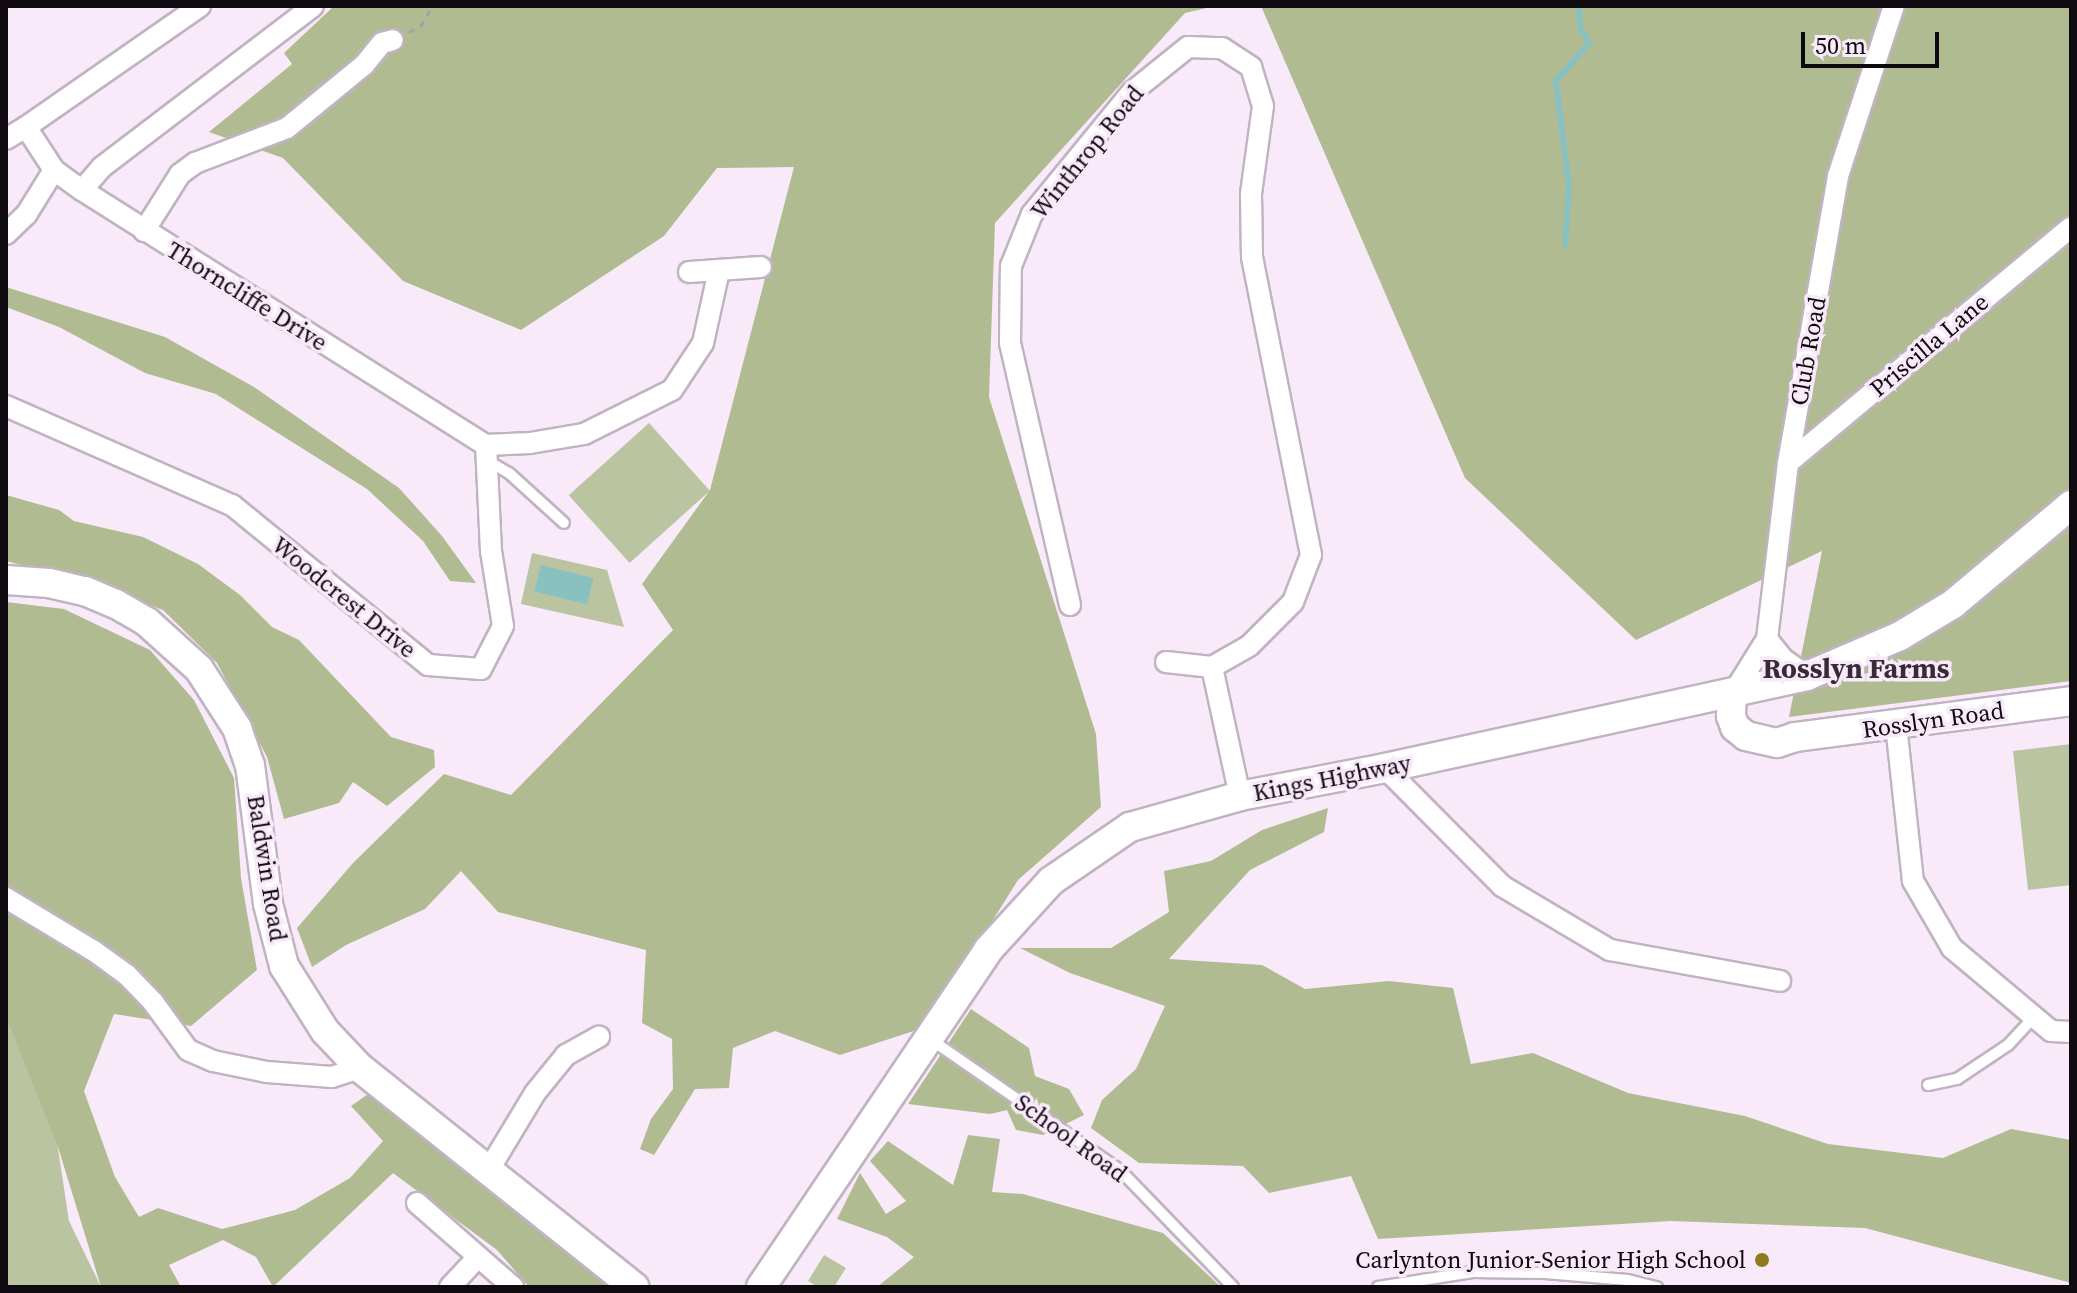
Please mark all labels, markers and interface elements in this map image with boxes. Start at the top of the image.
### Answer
scale bar [1805,16,1943,66]
text: 50 m [1815,29,1866,62]
street label: Winthrop Road [1024,80,1150,224]
street label: Thorncliffe Drive [161,235,333,357]
street label: Priscilla Lane [1864,287,1994,403]
street label: Club Road [1784,294,1832,408]
street label: Woodcrest Drive [266,530,422,664]
district label: Rosslyn Farms [1762,651,1950,685]
street label: Rosslyn Road [1860,696,2006,744]
street label: Kings Highway [1251,749,1413,807]
street label: Baldwin Road [241,793,293,943]
street label: School Road [1009,1088,1133,1188]
place label: Carlynton Junior-Senior High School [1355,1246,1746,1274]
marker: Carlynton Junior-Senior High School [1753,1251,1771,1269]

